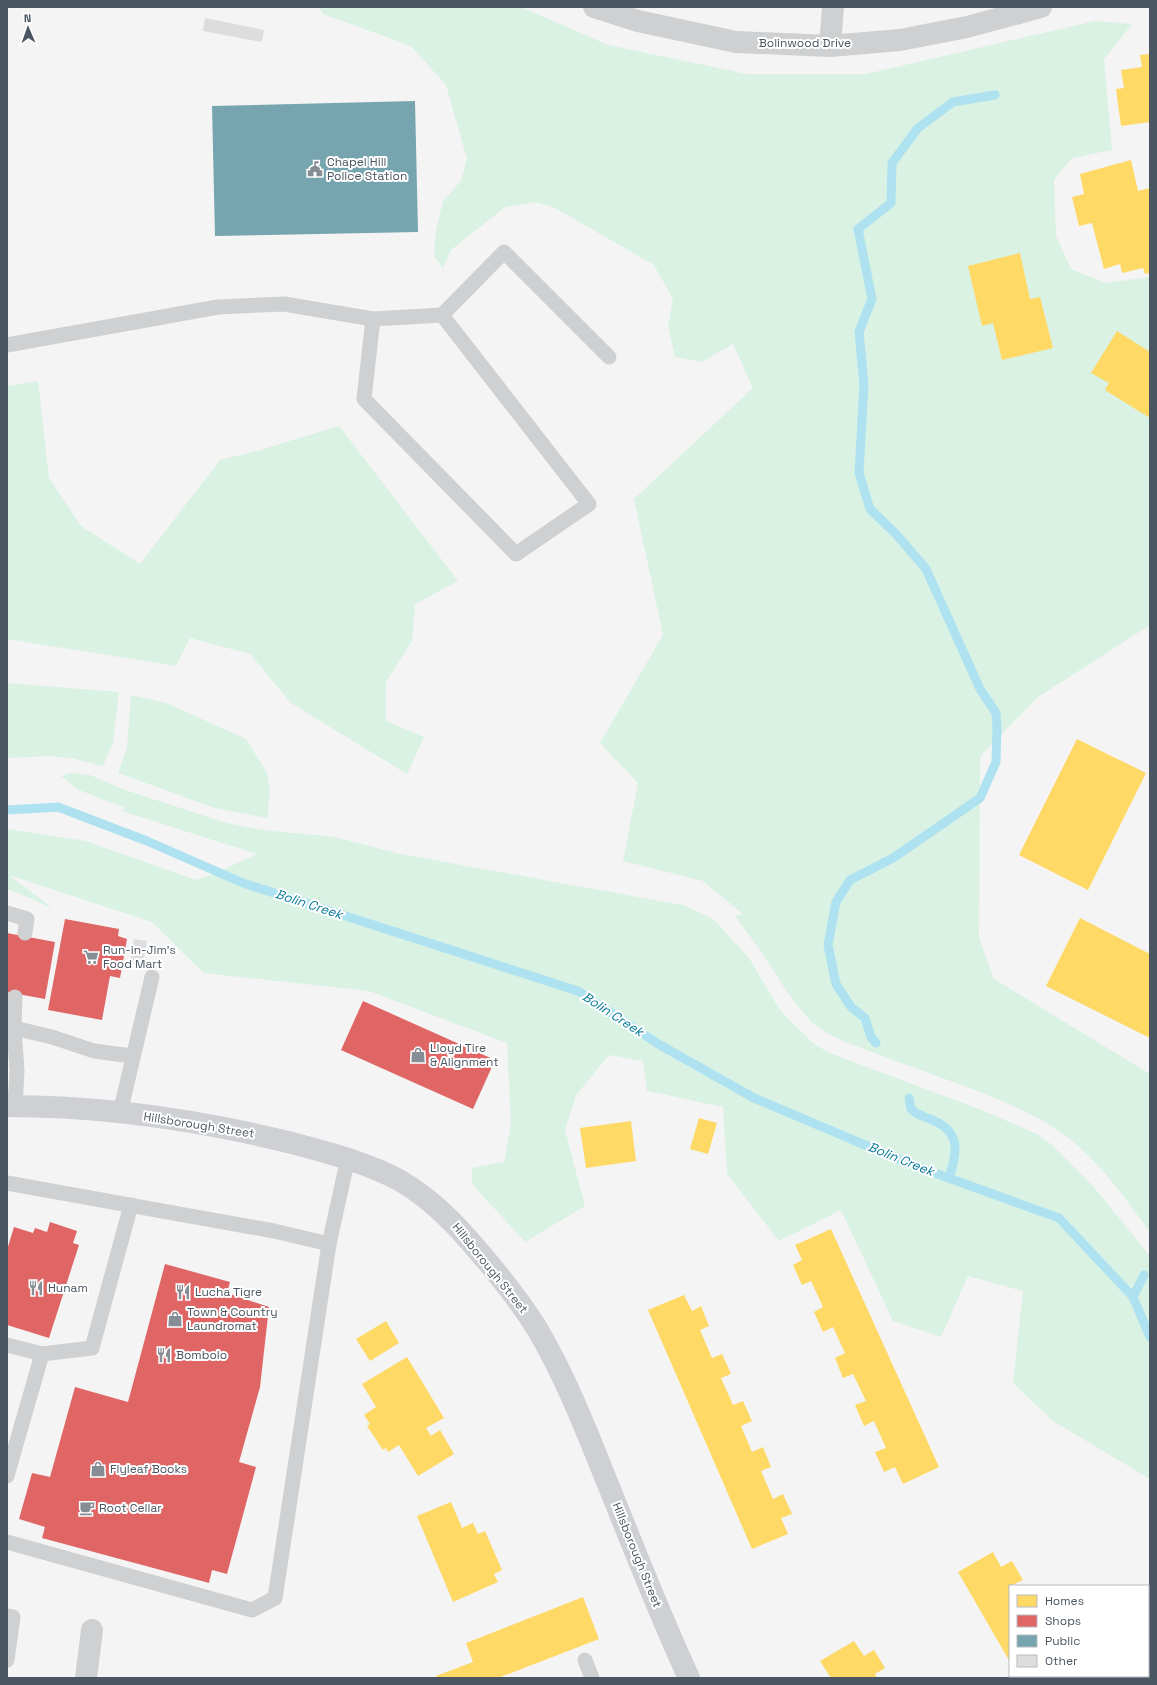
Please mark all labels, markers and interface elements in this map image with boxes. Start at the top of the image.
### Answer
north arrow [8,8,48,48]
text: N [24,11,32,25]
street label: Bolinwood Drive [759,35,851,51]
place label: Chapel Hill Police Station [327,154,407,184]
public building icon: Chapel Hill Police Station [306,160,324,178]
water label: Bolin Creek [273,885,347,923]
place label: Run-in-Jim's Food Mart [103,942,176,972]
supermarket icon: Run-in-Jim's Food Mart [82,948,100,966]
water label: Bolin Creek [579,988,649,1041]
place label: Lloyd Tire & Alignment [430,1040,499,1070]
shop icon: Lloyd Tire & Alignment [409,1046,427,1064]
street label: Hillsborough Street [142,1108,256,1142]
water label: Bolin Creek [865,1138,938,1181]
street label: Hillsborough Street [449,1219,531,1317]
restaurant icon: Hunam [27,1279,45,1297]
place label: Hunam [48,1280,88,1296]
restaurant icon: Lucha Tigre [174,1283,192,1301]
place label: Lucha Tigre [195,1284,262,1300]
place label: Town & Country Laundromat [187,1304,278,1334]
shop icon: Town & Country Laundromat [166,1310,184,1328]
restaurant icon: Bombolo [155,1346,173,1364]
place label: Bombolo [176,1347,227,1363]
shop icon: Flyleaf Books [89,1460,107,1478]
place label: Flyleaf Books [110,1461,187,1477]
cafe icon: Root Cellar [78,1499,96,1517]
place label: Root Cellar [99,1500,162,1516]
street label: Hillsborough Street [609,1500,665,1610]
legend [1009,1585,1149,1677]
text: Homes [1045,1593,1084,1609]
text: Shops [1045,1613,1081,1629]
text: Public [1045,1633,1080,1649]
text: Other [1045,1653,1078,1669]

